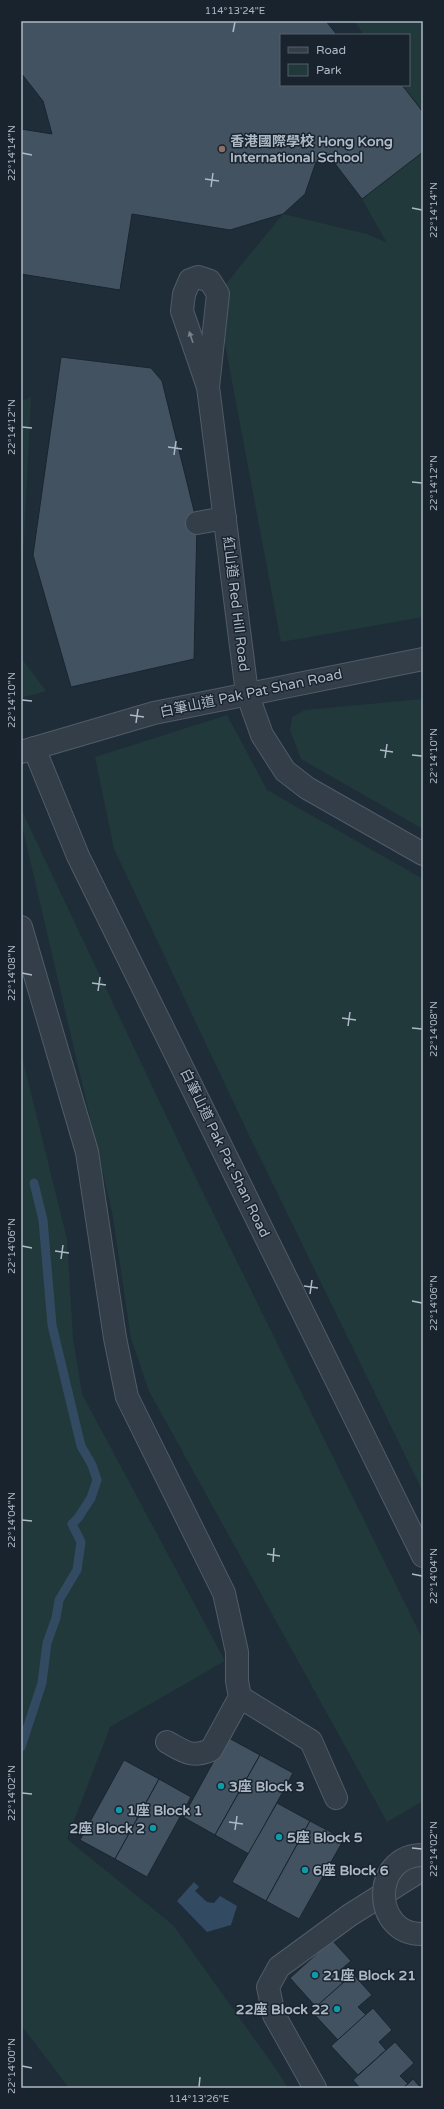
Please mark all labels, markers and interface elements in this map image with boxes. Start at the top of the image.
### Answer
text: 114°13'24"E [205,5,265,17]
legend [280,34,410,86]
text: Road [316,43,346,57]
text: Park [316,63,342,77]
text: 22°14'14"N [6,125,18,181]
place label: 香港國際學校 Hong Kong International School [230,133,393,166]
marker: 香港國際學校 Hong Kong International School [217,144,227,154]
text: 22°14'14"N [428,182,440,238]
one-way arrow [188,331,194,343]
text: 22°14'12"N [6,399,18,455]
text: 22°14'12"N [428,455,440,511]
street label: 紅山道 Red Hill Road [219,536,253,672]
street label: 白筆山道 Pak Pat Shan Road [158,665,344,721]
text: 22°14'10"N [6,672,18,728]
text: 22°14'10"N [428,728,440,784]
text: 22°14'08"N [6,945,18,1001]
text: 22°14'08"N [428,1001,440,1057]
street label: 白筆山道 Pak Pat Shan Road [177,1066,273,1240]
text: 22°14'06"N [6,1218,18,1274]
text: 22°14'06"N [428,1275,440,1331]
text: 22°14'04"N [6,1492,18,1548]
text: 22°14'04"N [428,1548,440,1604]
text: 22°14'02"N [6,1765,18,1821]
place label: 3座 Block 3 [229,1778,305,1795]
marker: 3座 Block 3 [216,1781,226,1791]
place label: 1座 Block 1 [127,1802,203,1819]
marker: 1座 Block 1 [114,1805,124,1815]
place label: 2座 Block 2 [69,1820,145,1837]
text: 22°14'02"N [428,1821,440,1877]
marker: 2座 Block 2 [148,1823,158,1833]
place label: 5座 Block 5 [287,1829,363,1846]
marker: 5座 Block 5 [274,1832,284,1842]
place label: 6座 Block 6 [313,1862,389,1879]
marker: 6座 Block 6 [300,1865,310,1875]
place label: 21座 Block 21 [323,1967,416,1984]
marker: 21座 Block 21 [310,1970,320,1980]
place label: 22座 Block 22 [236,2001,329,2018]
marker: 22座 Block 22 [332,2004,342,2014]
text: 22°14'00"N [6,2038,18,2094]
text: 114°13'26"E [169,2093,229,2105]

